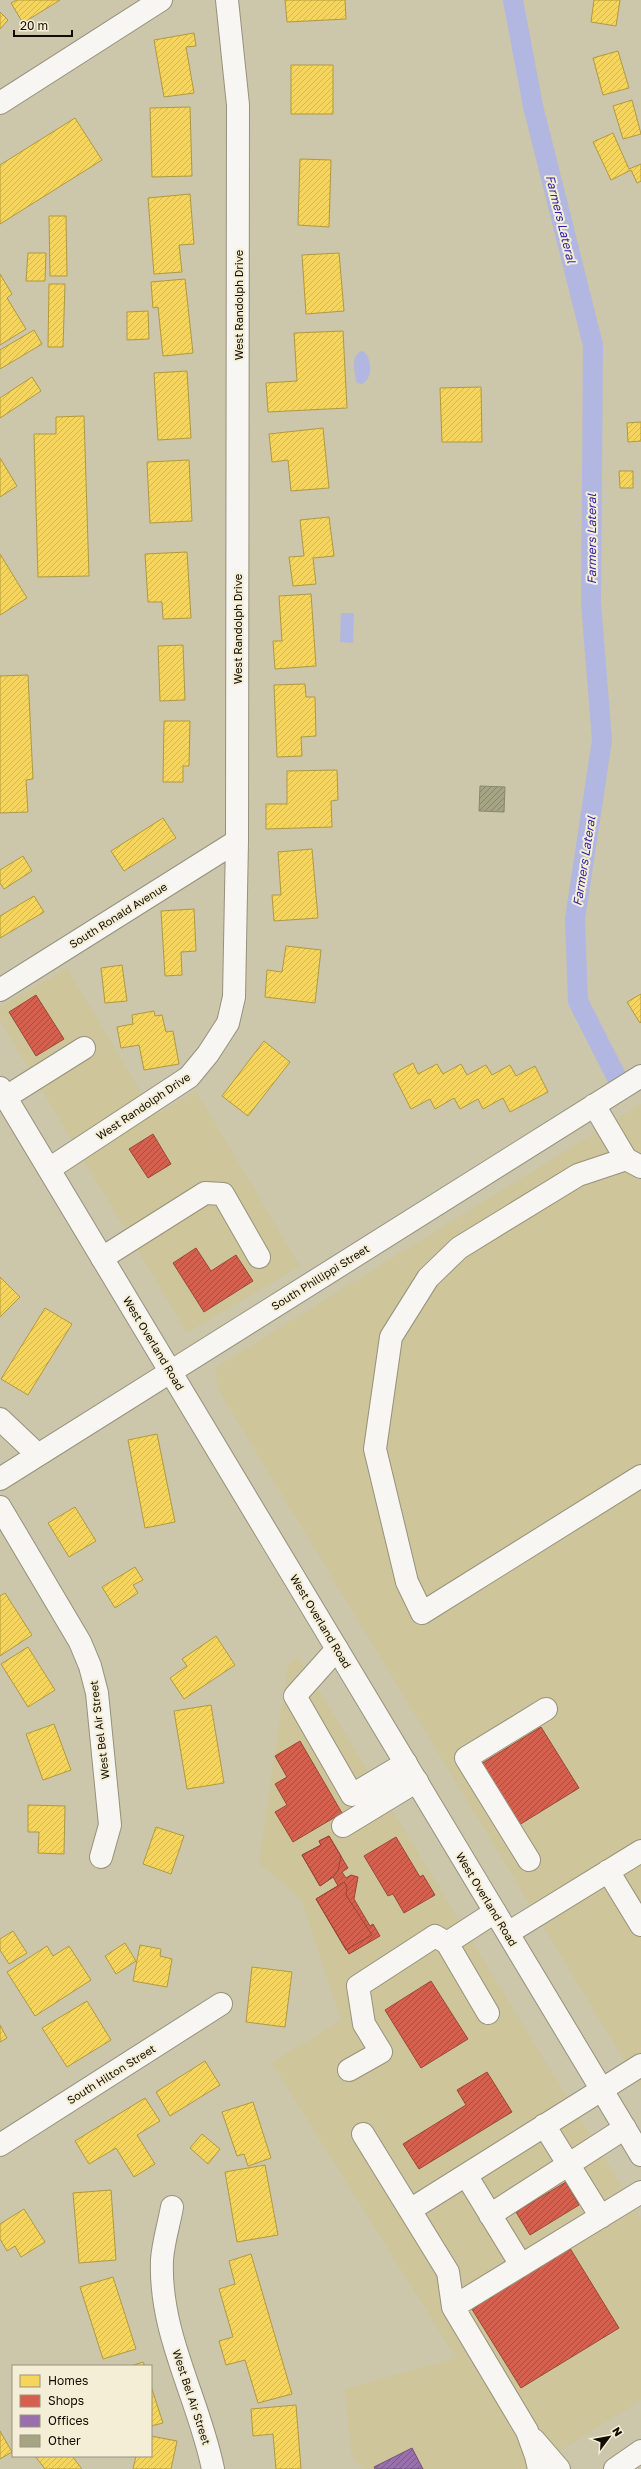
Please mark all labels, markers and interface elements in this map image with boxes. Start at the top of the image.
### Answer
scale bar [14,12,72,38]
text: 20 m [20,18,48,33]
water label: Farmers Lateral [543,173,580,266]
street label: West Randolph Drive [232,250,245,360]
water label: Farmers Lateral [584,493,599,584]
street label: West Randolph Drive [231,574,244,684]
water label: Farmers Lateral [570,814,599,907]
street label: South Ronald Avenue [67,880,169,950]
street label: West Randolph Drive [94,1070,192,1142]
street label: South Phillippi Street [269,1242,371,1312]
street label: West Overland Road [121,1294,187,1392]
street label: West Overland Road [288,1572,354,1670]
street label: West Bel Air Street [86,1680,112,1780]
street label: West Overland Road [454,1850,520,1948]
street label: South Hilton Street [64,2041,158,2107]
street label: West Bel Air Street [170,2348,214,2446]
legend [12,2365,152,2457]
text: Homes [48,2373,88,2388]
text: Shops [48,2393,84,2408]
text: Offices [48,2413,89,2428]
north arrow [589,2417,629,2457]
text: N [610,2424,626,2438]
text: Other [48,2433,81,2448]

